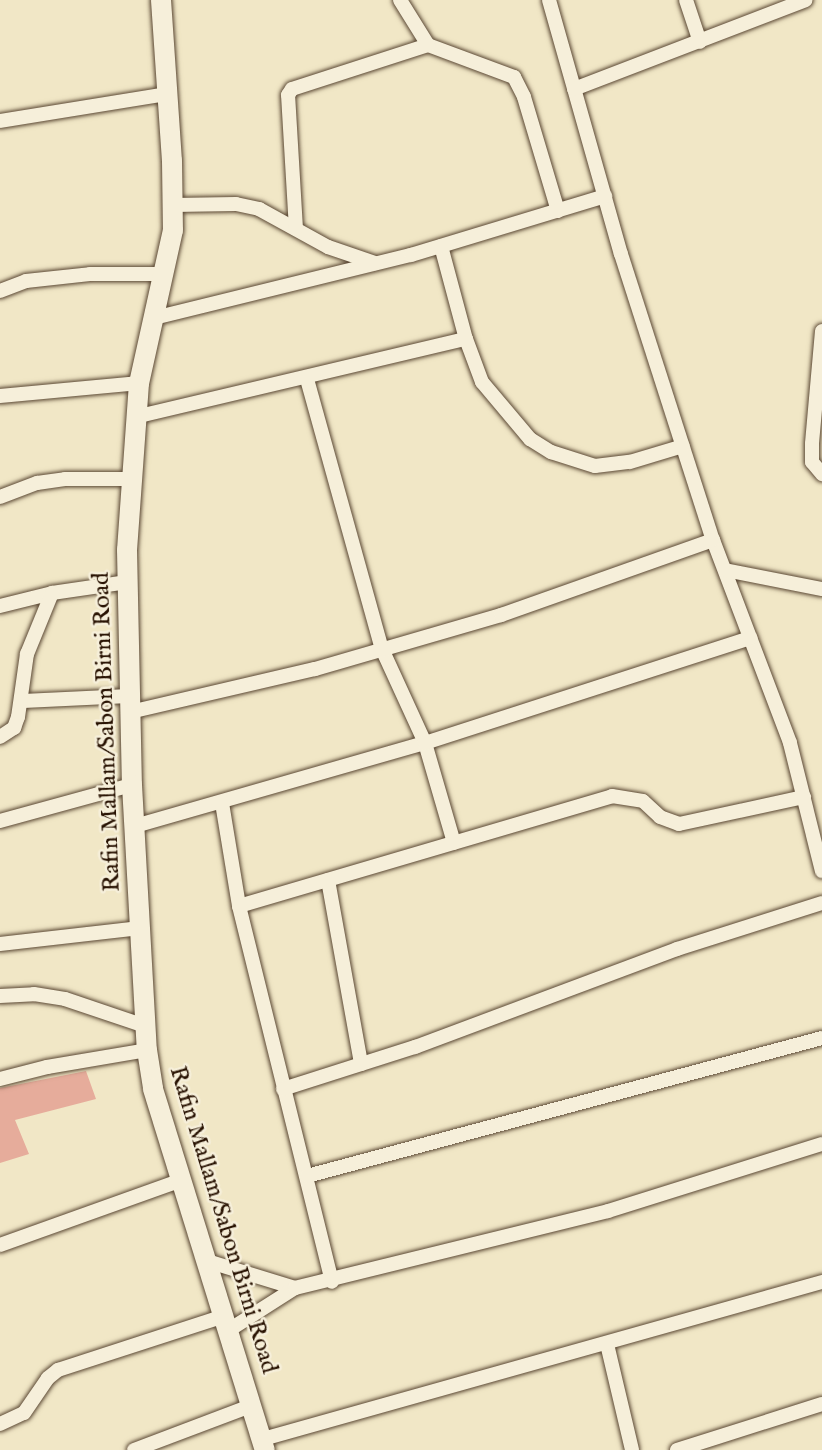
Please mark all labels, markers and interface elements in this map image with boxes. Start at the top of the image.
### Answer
street label: Rafin Mallam/Sabon Birni Road [87,572,127,892]
street label: Rafin Mallam/Sabon Birni Road [162,1063,284,1377]

